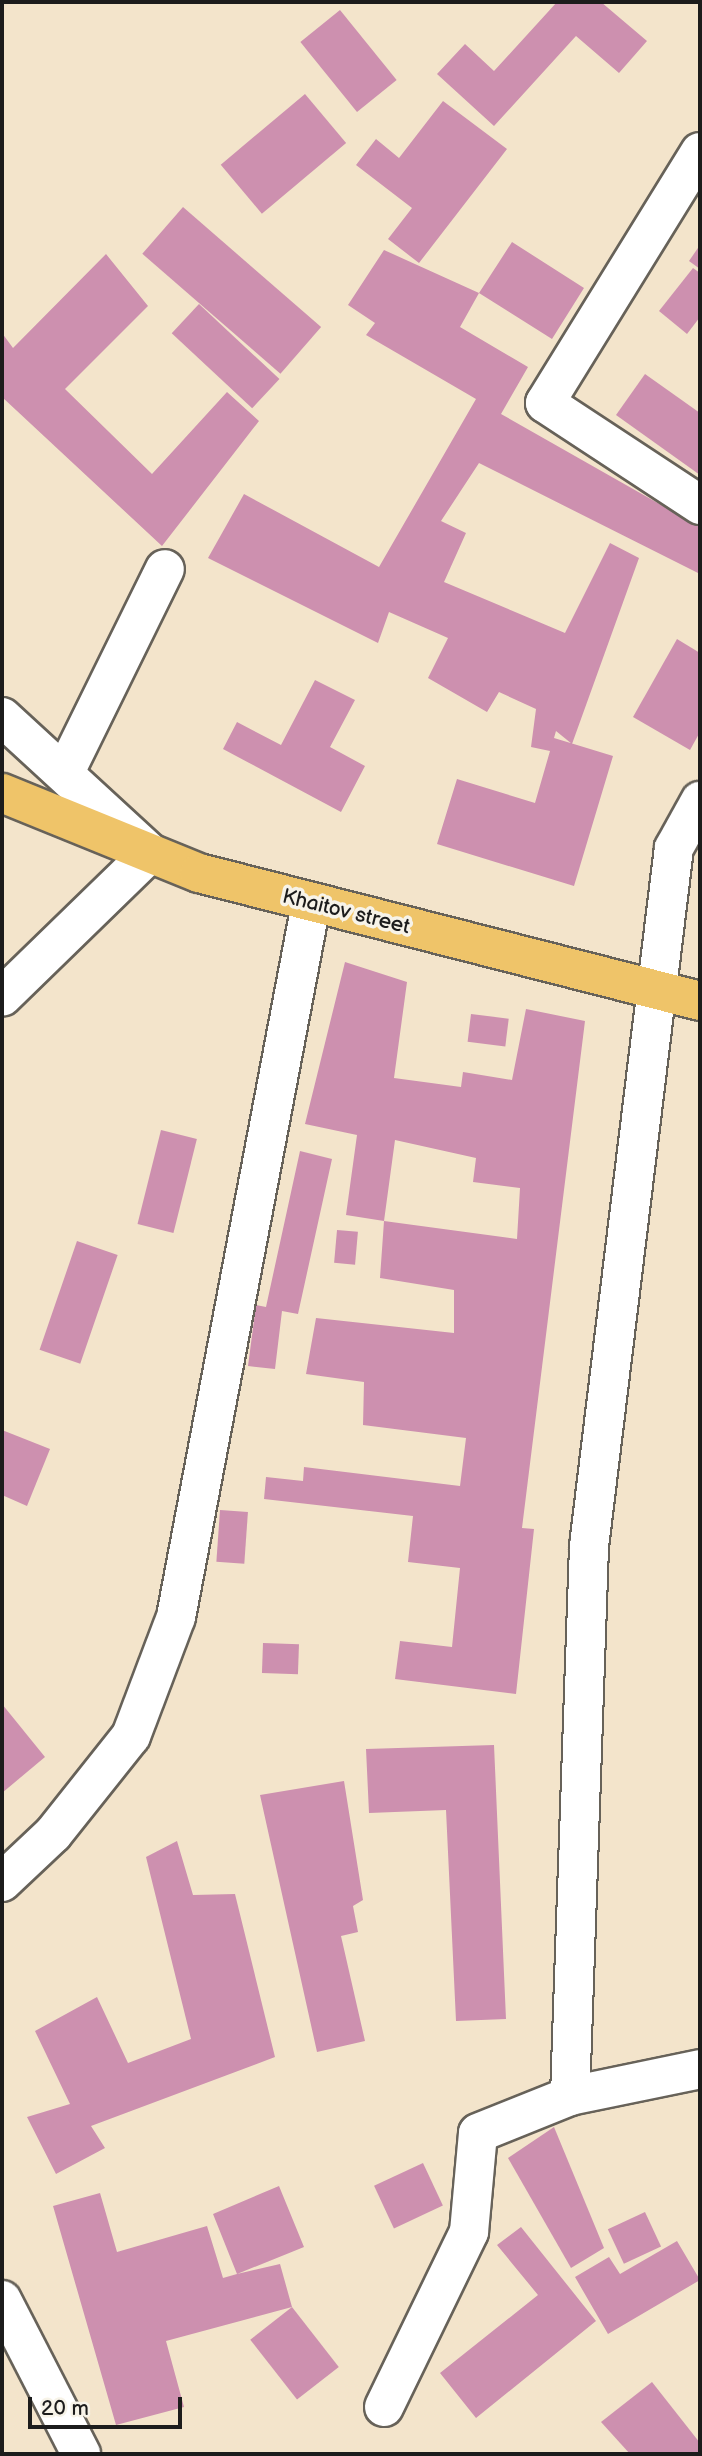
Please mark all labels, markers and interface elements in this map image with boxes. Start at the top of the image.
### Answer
street label: Khaitov street [280,884,412,940]
scale bar [32,2382,186,2426]
text: 20 m [41,2396,89,2421]

